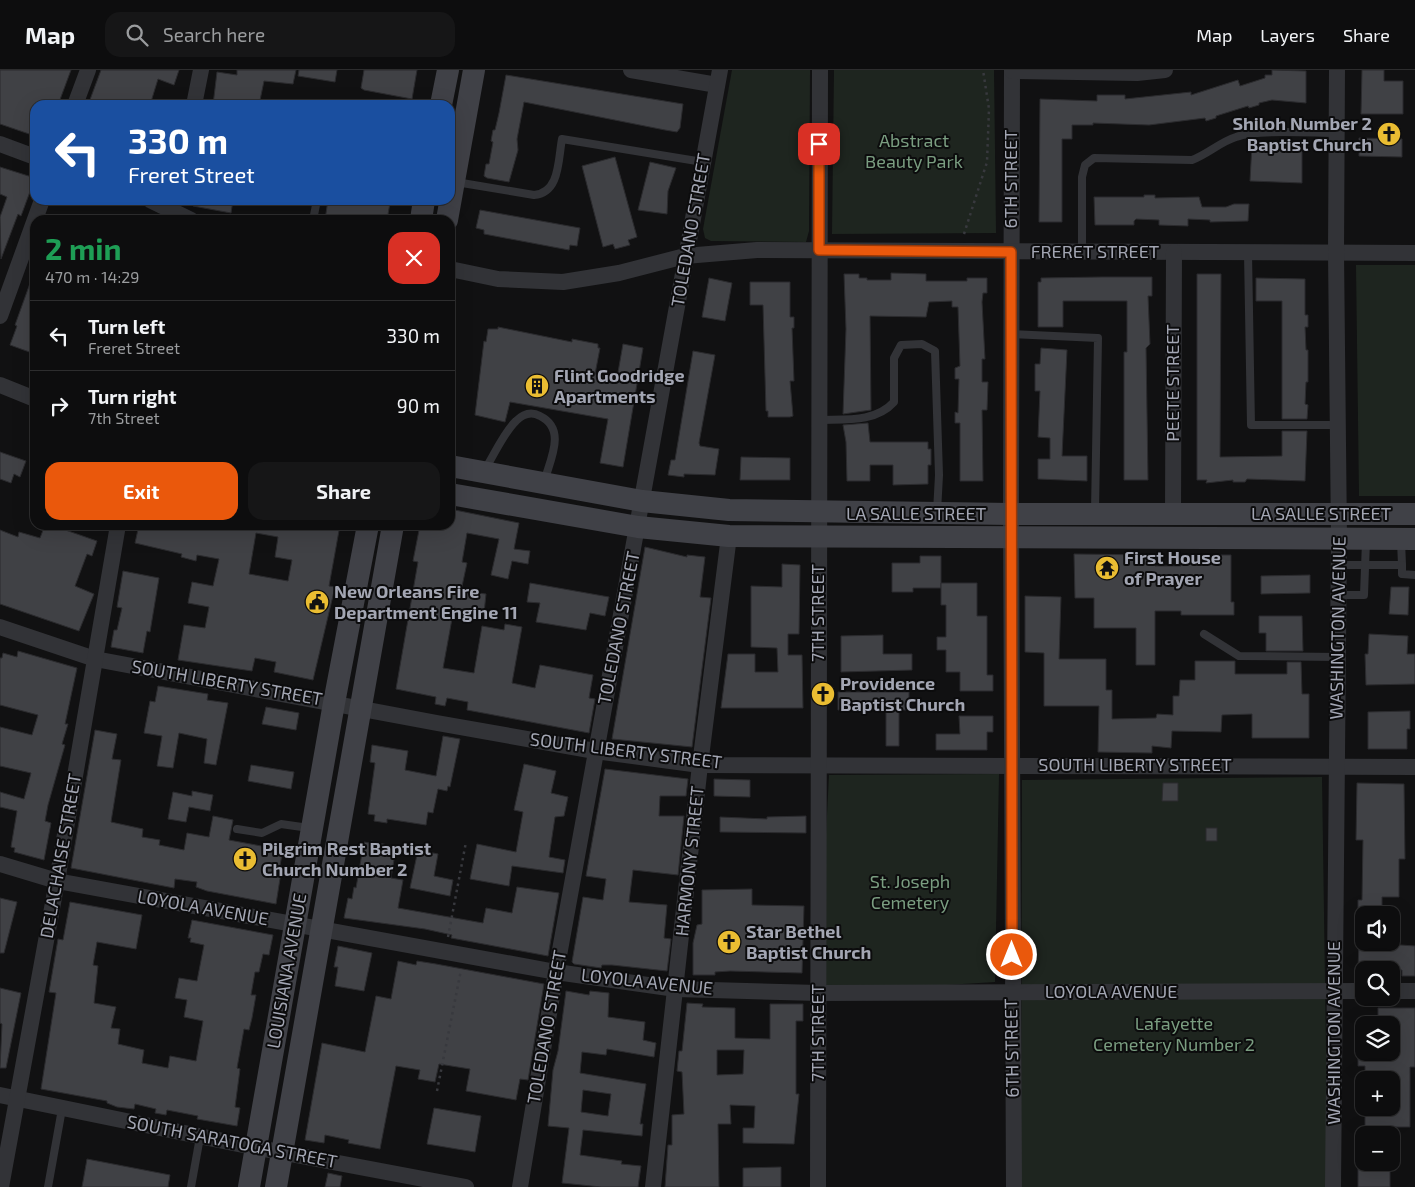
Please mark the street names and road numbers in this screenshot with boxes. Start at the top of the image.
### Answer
street label: 6TH STREET [999,129,1021,229]
street label: TOLEDANO STREET [666,151,714,308]
street label: FRERET STREET [1031,240,1160,262]
street label: PEETE STREET [1161,324,1183,442]
street label: LA SALLE STREET [846,502,987,524]
street label: LA SALLE STREET [1251,502,1392,524]
street label: WASHINGTON AVENUE [1324,536,1350,720]
street label: TOLEDANO STREET [592,549,644,706]
street label: 7TH STREET [806,563,828,662]
street label: SOUTH LIBERTY STREET [130,654,325,710]
street label: SOUTH LIBERTY STREET [529,727,724,773]
street label: SOUTH LIBERTY STREET [1038,753,1232,775]
street label: DELACHAISE STREET [35,771,85,940]
street label: HARMONY STREET [670,784,708,937]
street label: LOYOLA AVENUE [136,885,270,929]
street label: LOUISIANA AVENUE [262,892,310,1050]
street label: WASHINGTON AVENUE [1322,941,1344,1125]
street label: TOLEDANO STREET [522,948,570,1105]
street label: LOYOLA AVENUE [580,963,714,999]
street label: LOYOLA AVENUE [1045,980,1177,1002]
street label: 7TH STREET [806,983,828,1082]
street label: 6TH STREET [999,998,1023,1098]
street label: SOUTH SARATOGA STREET [125,1110,340,1172]

